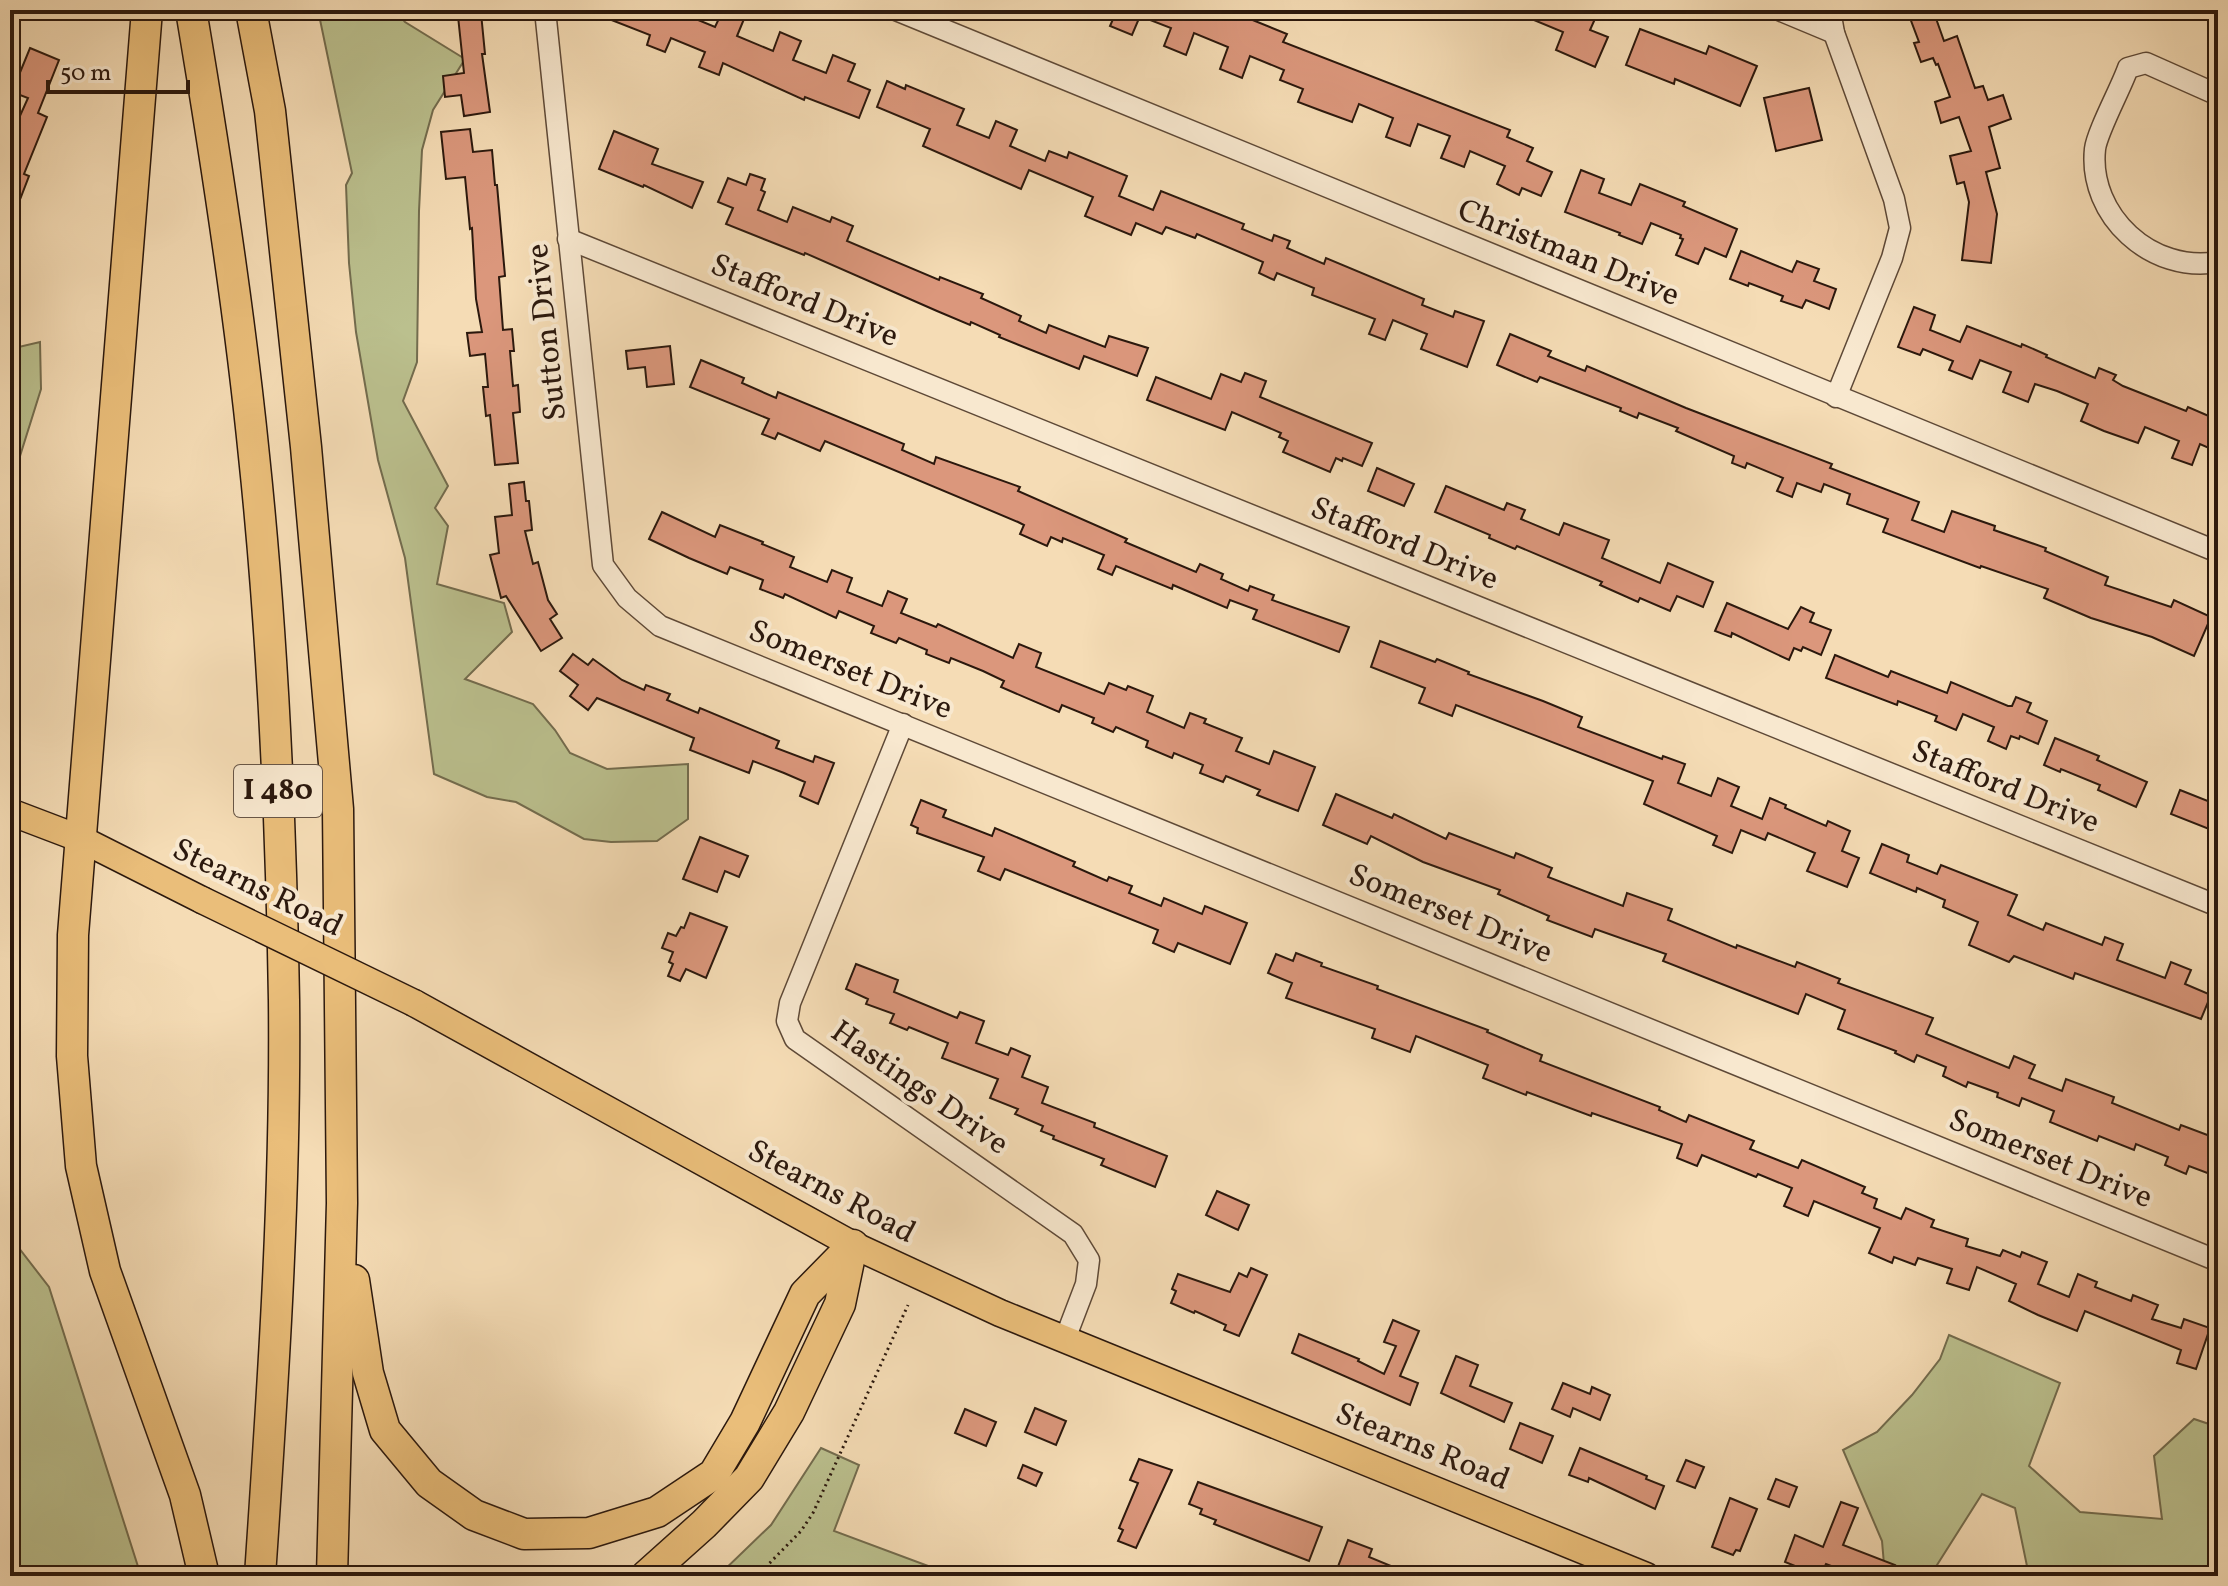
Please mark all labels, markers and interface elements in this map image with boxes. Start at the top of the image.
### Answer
scale bar [48,44,188,94]
text: 50 m [60,57,112,91]
street label: Christman Drive [1450,189,1686,319]
street label: Sutton Drive [517,241,579,423]
street label: Stafford Drive [703,244,905,360]
street label: Stafford Drive [1303,487,1505,603]
street label: Somerset Drive [742,610,958,732]
street label: Stafford Drive [1904,730,2106,846]
road number: I 480 [234,765,322,817]
street label: Stearns Road [164,829,350,949]
street label: Somerset Drive [1342,854,1558,976]
street label: Hastings Drive [821,1011,1017,1167]
street label: Somerset Drive [1942,1099,2158,1221]
street label: Stearns Road [739,1130,923,1256]
street label: Stearns Road [1328,1393,1516,1503]

